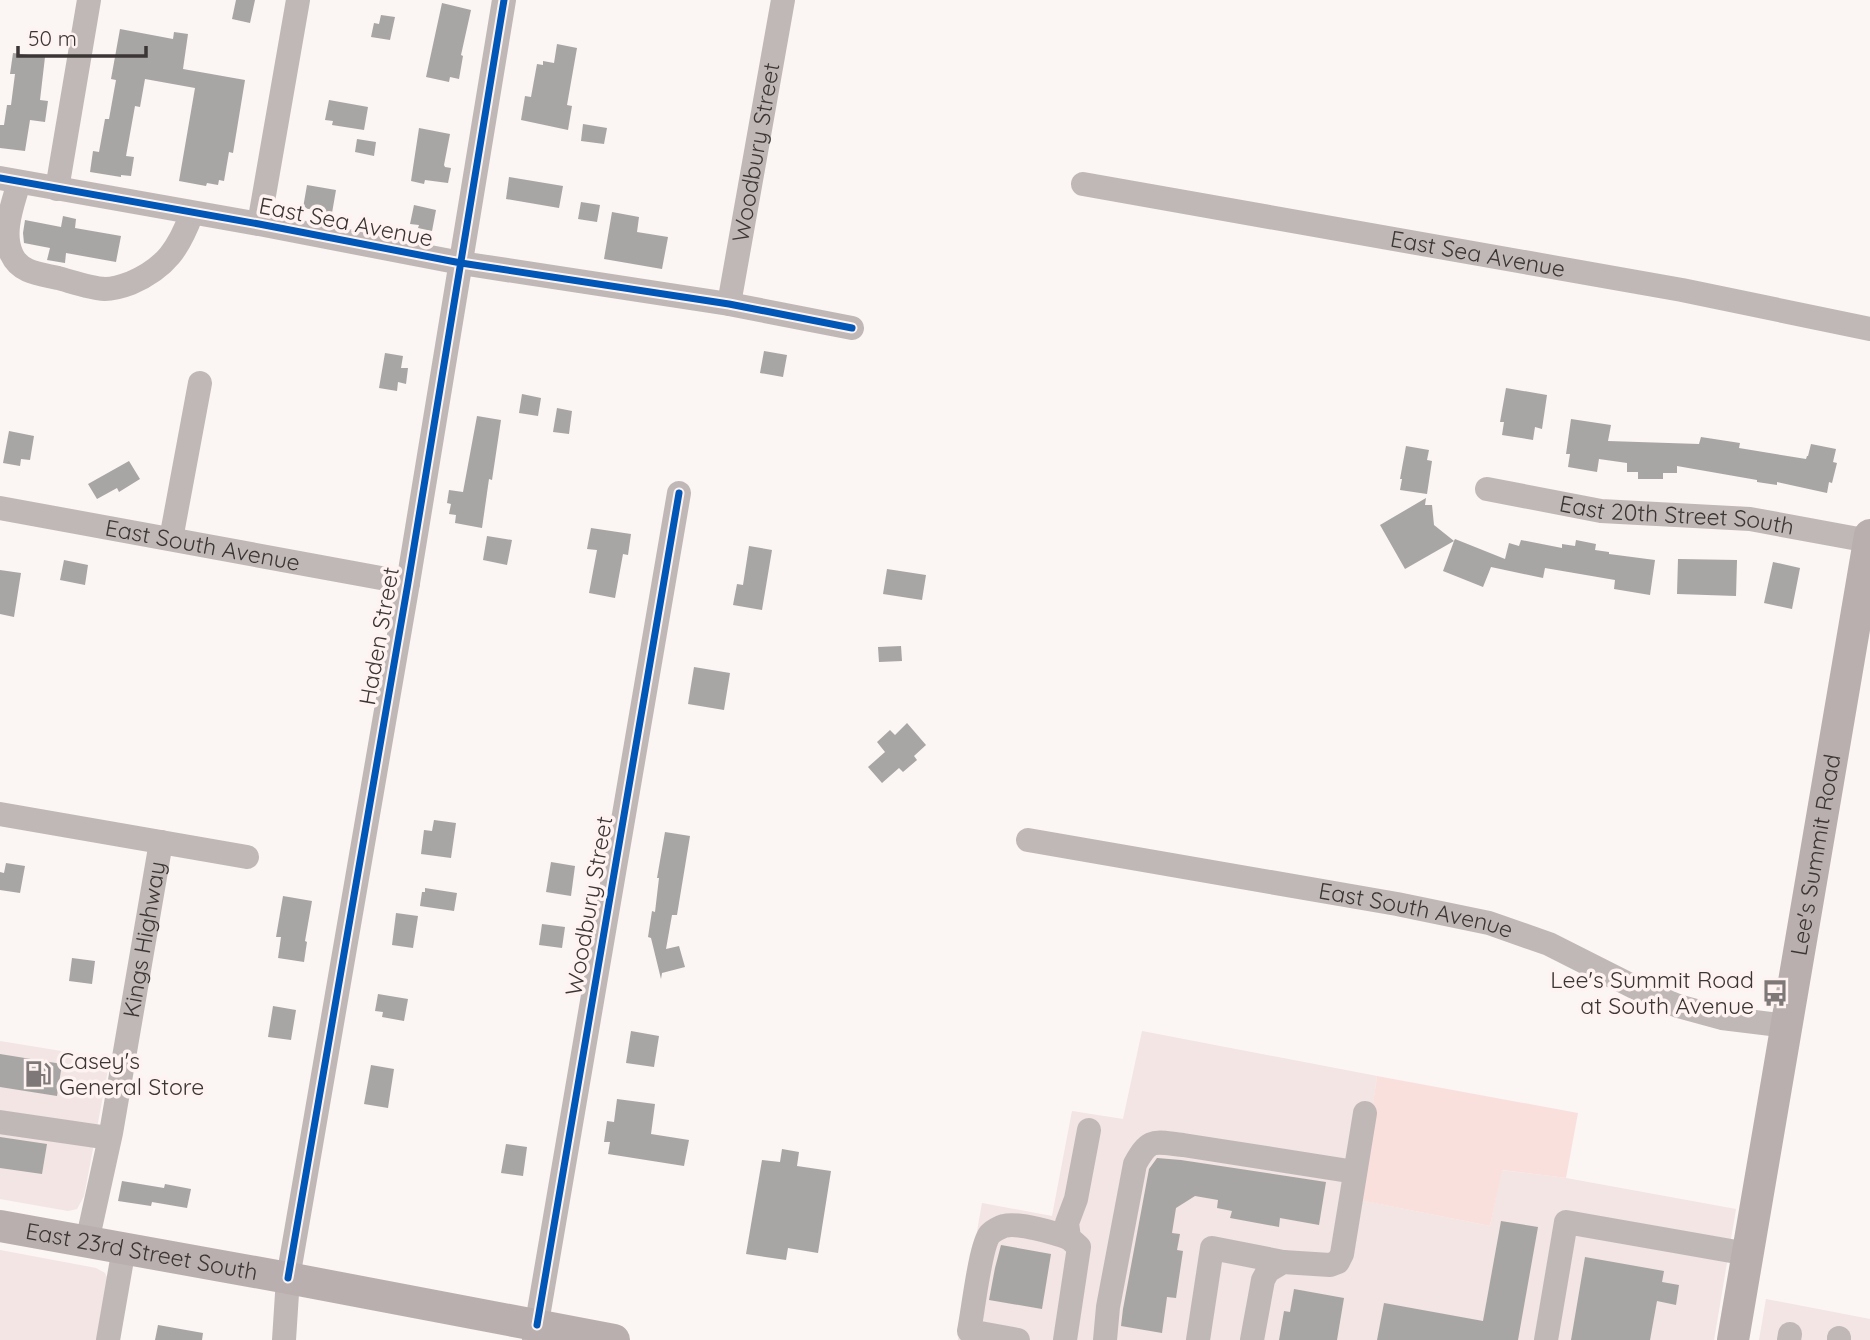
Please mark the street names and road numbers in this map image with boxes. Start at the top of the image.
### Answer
street label: Woodbury Street [725,60,786,244]
street label: East Sea Avenue [257,190,436,253]
street label: East Sea Avenue [1388,224,1568,283]
street label: East 20th Street South [1557,488,1796,541]
street label: East South Avenue [103,513,303,577]
street label: Haden Street [352,564,405,707]
street label: Lee's Summit Road [1784,752,1846,958]
street label: Woodbury Street [558,814,619,998]
street label: Kings Highway [116,859,171,1020]
street label: East South Avenue [1316,876,1517,944]
street label: East 23rd Street South [23,1216,260,1286]

